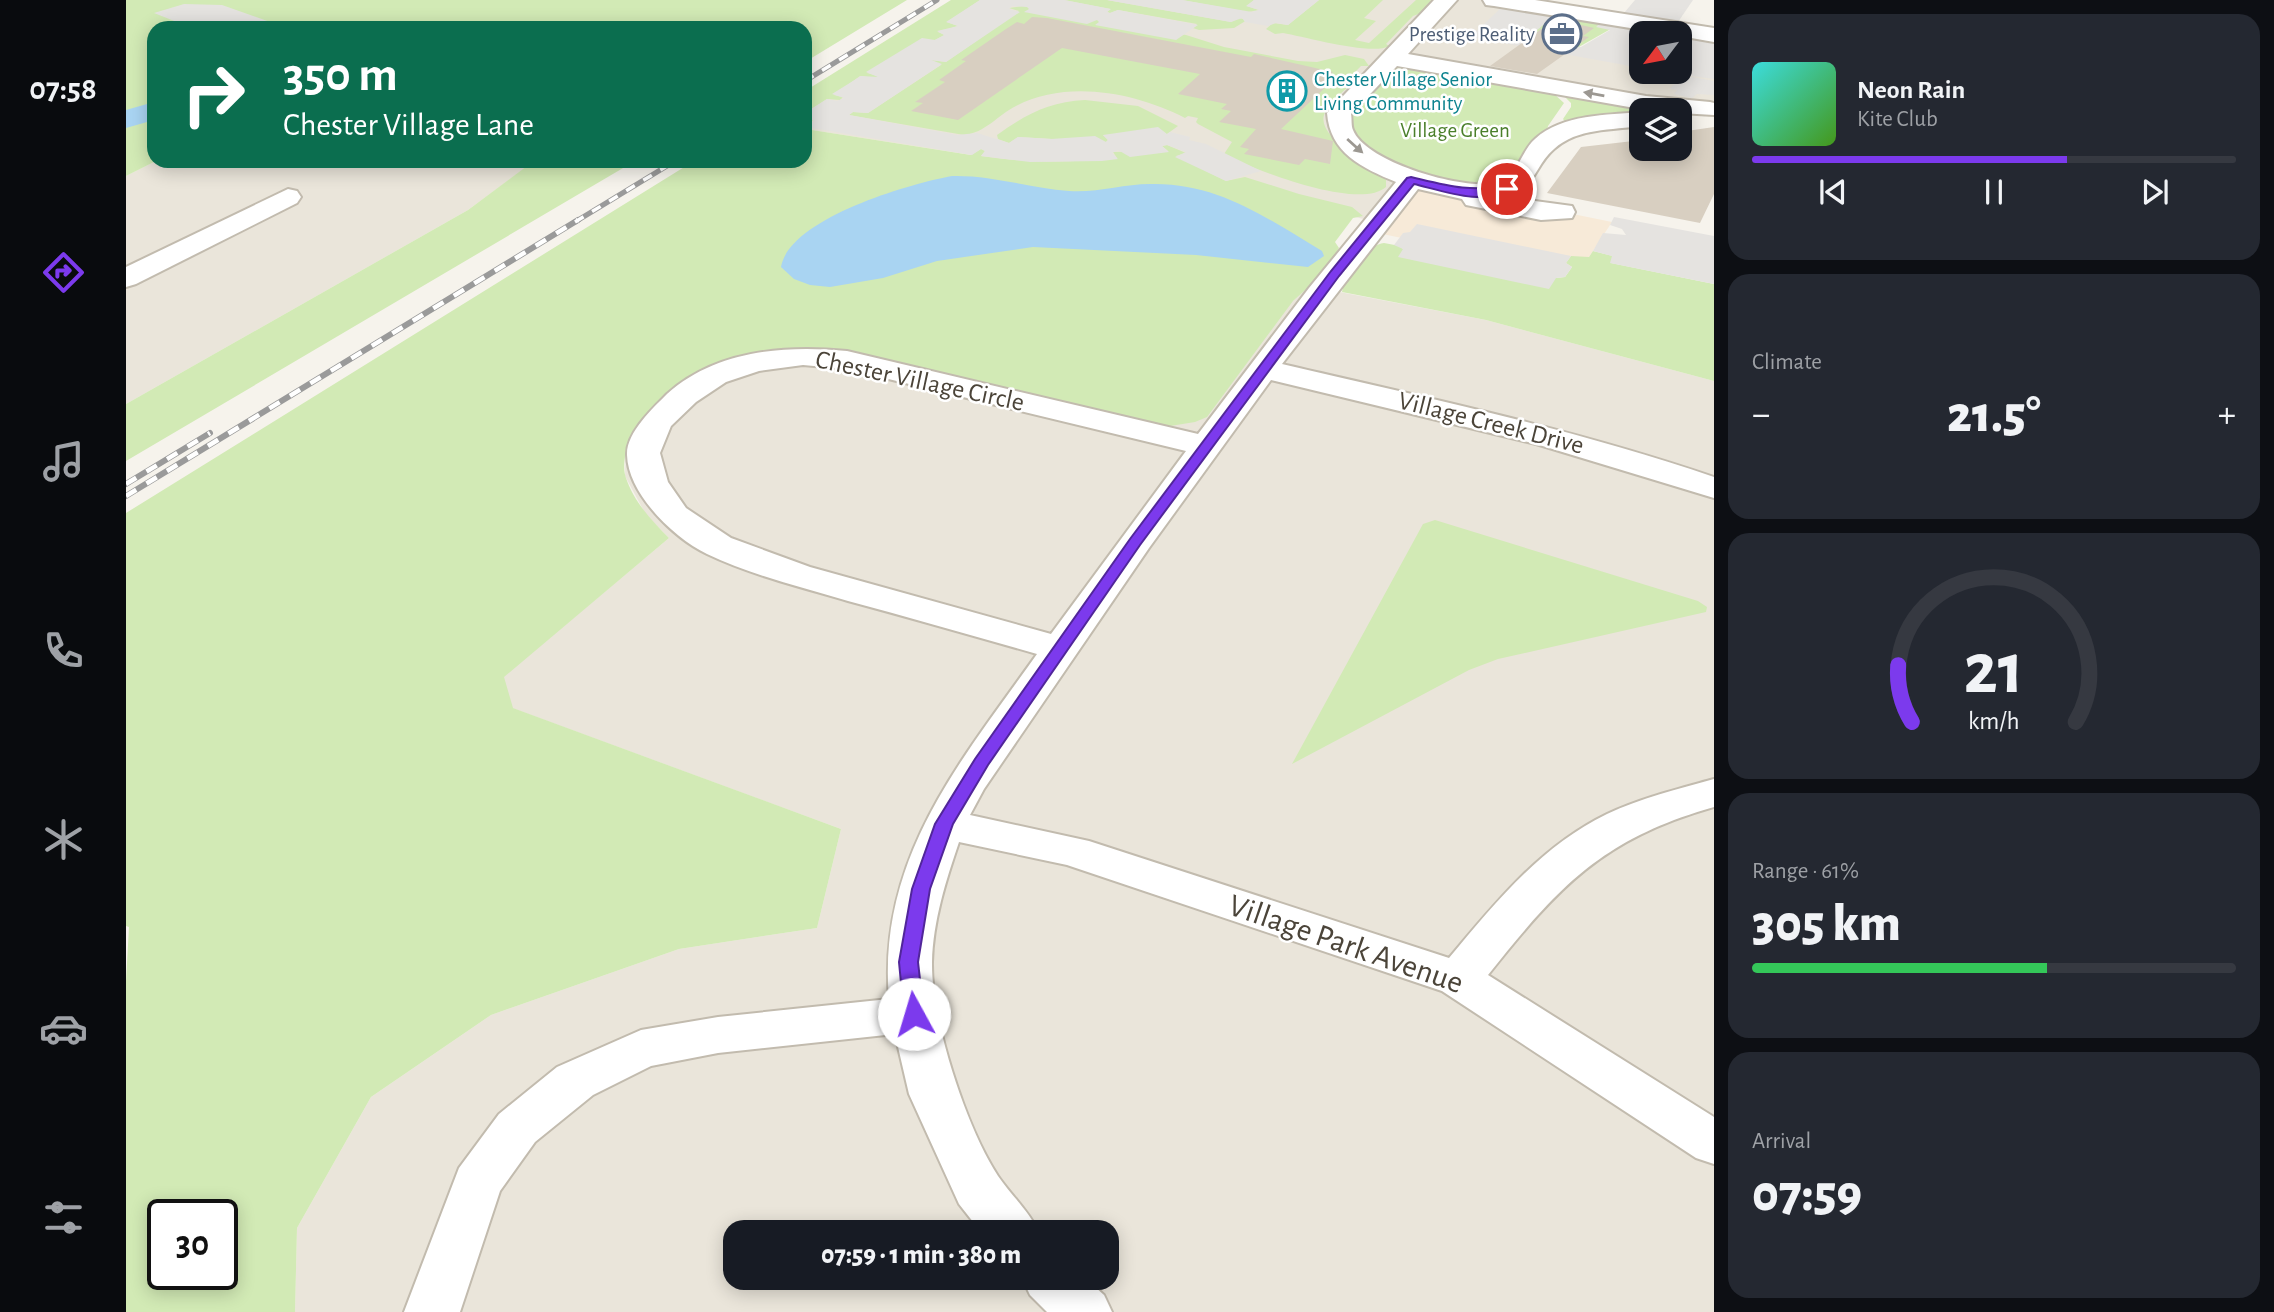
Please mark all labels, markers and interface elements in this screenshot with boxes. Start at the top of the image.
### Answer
office icon: Prestige Reality [1541,13,1583,55]
north arrow [1629,21,1692,84]
map controls [1629,21,1692,161]
place label: Prestige Reality [1409,24,1535,45]
icon: right [168,49,259,140]
text: 350 m [283,51,398,100]
place label: Chester Village Senior Living Community [1314,69,1492,114]
building icon: Chester Village Senior Living Community [1266,70,1308,112]
text: 07:58 [29,73,97,105]
text: Neon Rain [1857,77,1965,103]
one-way arrow [1583,88,1605,99]
button: layers [1629,98,1692,161]
text: Kite Club [1857,108,1938,131]
text: Chester Village Lane [283,109,534,141]
park label: Village Green [1400,120,1510,141]
one-way arrow [1346,138,1364,154]
pin [1477,159,1537,219]
icon: arrive [1488,170,1526,208]
icon: previous [1814,173,1852,211]
icon: pause [1975,173,2013,211]
icon: next [2136,173,2174,211]
icon: directions [39,248,88,297]
street label: Chester Village Circle [813,346,1027,416]
text: Climate [1752,351,1822,374]
street label: Village Creek Drive [1396,387,1586,459]
text: 21.5° [1947,389,2041,441]
text: − [1752,396,1770,434]
text: + [2218,396,2236,434]
icon: music [39,437,88,486]
icon: phone [39,626,88,675]
text: 21 [1964,634,2024,707]
text: km/h [1968,709,2020,734]
icon: climate [39,815,88,864]
text: Range · 61% [1752,860,1859,883]
street label: Village Park Avenue [1225,889,1467,999]
text: 305 km [1752,898,1901,950]
position arrow [877,977,951,1051]
icon: car [39,1004,88,1053]
text: Arrival [1752,1130,1811,1153]
text: 07:59 [1752,1168,1862,1220]
icon: filters [39,1193,88,1242]
speed limit sign: 30 [147,1199,238,1290]
text: 07:59 · 1 min · 380 m [821,1242,1021,1268]

